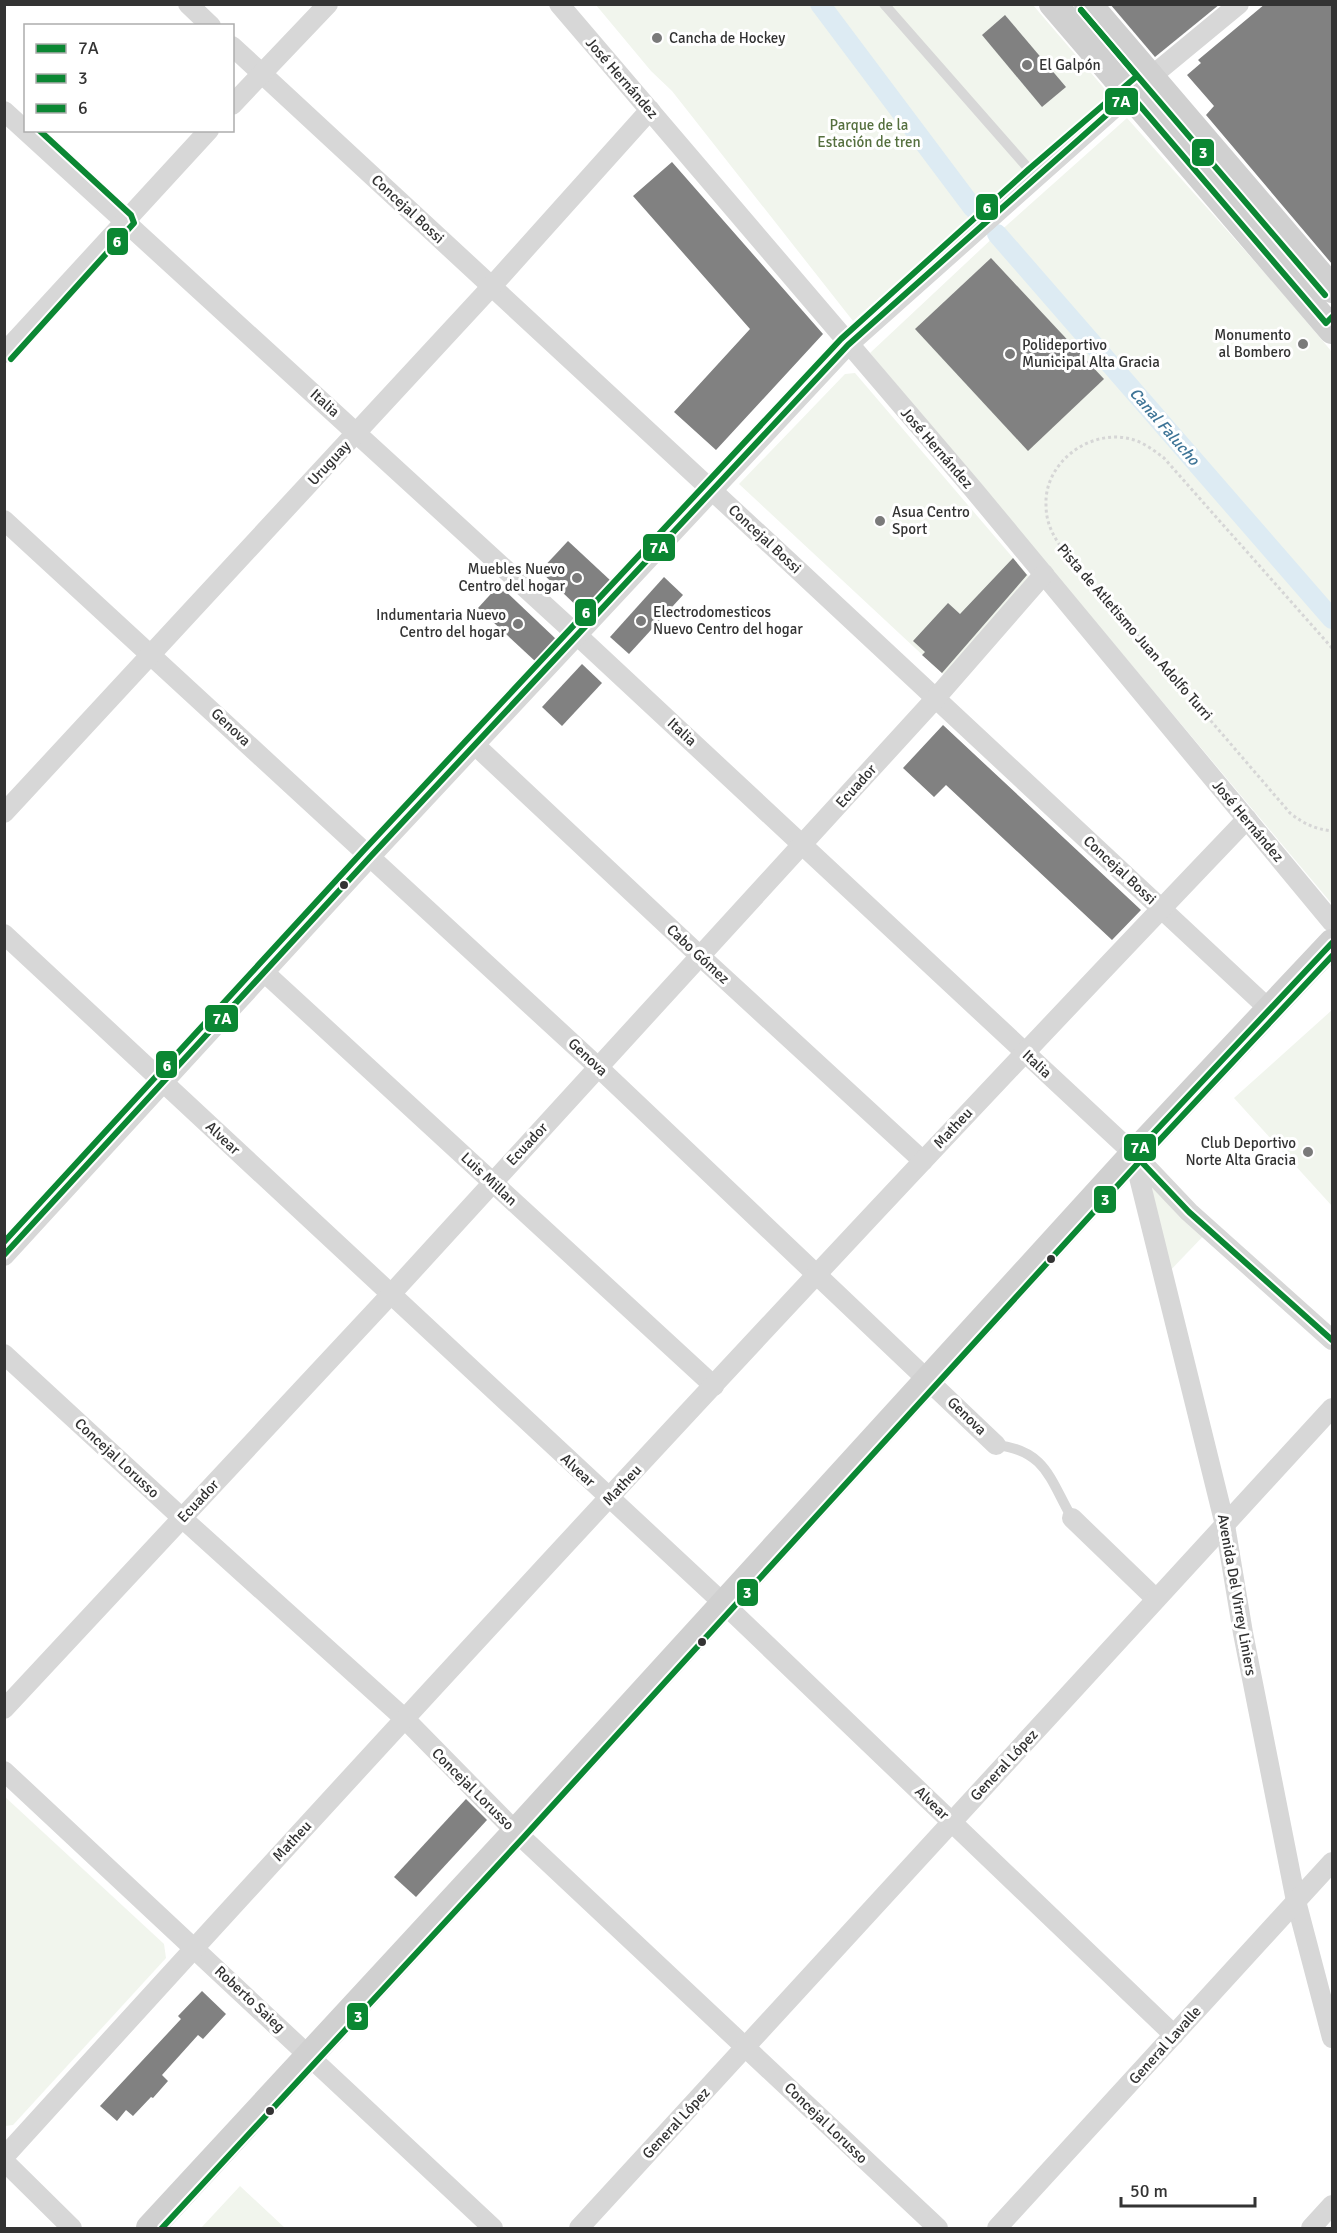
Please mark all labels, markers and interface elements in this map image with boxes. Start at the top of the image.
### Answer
legend [24,24,234,132]
place label: Cancha de Hockey [669,29,785,47]
marker: Cancha de Hockey [650,31,664,45]
street label: José Hernández [582,34,662,122]
text: 7A [78,37,99,59]
place label: El Galpón [1039,56,1101,74]
marker: El Galpón [1020,58,1034,72]
text: 3 [78,67,88,89]
line badge: 7A [1104,87,1139,116]
text: 7A [1112,92,1131,112]
text: 6 [78,97,88,119]
park label: Parque de la Estación de tren [817,116,921,151]
line badge: 3 [1191,138,1215,167]
text: 3 [1199,143,1207,163]
street label: Concejal Bossi [368,171,448,247]
line badge: 6 [975,193,999,221]
text: 6 [983,198,992,218]
line badge: 6 [106,227,129,256]
text: 6 [113,232,122,252]
place label: Monumento al Bombero [1214,326,1291,361]
place label: Polideportivo Municipal Alta Gracia [1022,336,1160,371]
marker: Monumento al Bombero [1296,337,1310,351]
marker: Polideportivo Municipal Alta Gracia [1003,347,1017,361]
water label: Canal Falucho [1125,384,1204,470]
street label: Italia [307,385,343,421]
street label: José Hernández [897,404,977,492]
street label: Uruguay [304,437,354,489]
street label: Concejal Bossi [725,501,805,577]
place label: Asua Centro Sport [892,503,970,538]
marker: Asua Centro Sport [873,514,887,528]
line badge: 7A [642,533,676,562]
text: 7A [650,538,669,558]
street label: Pista de Atletismo Juan Adolfo Turri [1053,540,1217,724]
place label: Muebles Nuevo Centro del hogar [459,560,565,595]
marker: Muebles Nuevo Centro del hogar [570,571,584,585]
line badge: 6 [574,598,597,627]
text: 6 [582,603,591,623]
place label: Electrodomesticos Nuevo Centro del hogar [653,603,803,638]
place label: Indumentaria Nuevo Centro del hogar [376,606,506,641]
marker: Electrodomesticos Nuevo Centro del hogar [634,614,648,628]
marker: Indumentaria Nuevo Centro del hogar [511,617,525,631]
street label: Genova [208,704,254,750]
street label: Italia [664,714,700,750]
street label: Ecuador [832,760,881,812]
street label: José Hernández [1209,776,1288,866]
street label: Concejal Bossi [1080,832,1160,908]
unlabelled marker [338,879,350,891]
street label: Cabo Gómez [663,920,733,988]
line badge: 7A [204,1004,239,1033]
text: 7A [213,1009,232,1029]
street label: Genova [565,1034,611,1080]
street label: Italia [1019,1046,1055,1082]
line badge: 6 [155,1050,178,1079]
text: 6 [163,1056,172,1076]
street label: Matheu [930,1104,976,1152]
street label: Alvear [202,1118,244,1159]
street label: Ecuador [503,1118,552,1169]
line badge: 7A [1123,1133,1157,1162]
place label: Club Deportivo Norte Alta Gracia [1185,1134,1296,1169]
text: 7A [1131,1138,1150,1158]
marker: Club Deportivo Norte Alta Gracia [1301,1145,1315,1159]
street label: Luis Millan [457,1148,521,1210]
line badge: 3 [1093,1185,1117,1214]
text: 3 [1101,1190,1109,1210]
unlabelled marker [1045,1253,1057,1265]
street label: Genova [944,1393,990,1439]
street label: Concejal Lorusso [71,1414,163,1502]
street label: Alvear [557,1450,599,1491]
street label: Matheu [599,1461,645,1509]
street label: Ecuador [174,1475,223,1526]
street label: Avenida Del Virrey Liniers [1214,1513,1260,1678]
line badge: 3 [736,1578,759,1607]
text: 3 [743,1583,751,1603]
unlabelled marker [696,1636,708,1648]
street label: General López [966,1725,1042,1804]
street label: Concejal Lorusso [428,1744,518,1834]
street label: Alvear [911,1782,953,1824]
street label: Matheu [269,1817,315,1865]
street label: Roberto Saieg [211,1962,289,2036]
line badge: 3 [346,2002,369,2031]
street label: General Lavalle [1125,2002,1205,2088]
text: 3 [354,2007,362,2027]
street label: Concejal Lorusso [781,2079,872,2167]
street label: General López [638,2083,714,2162]
unlabelled marker [264,2105,276,2117]
scale bar [1121,2170,1254,2208]
text: 50 m [1130,2180,1168,2202]

